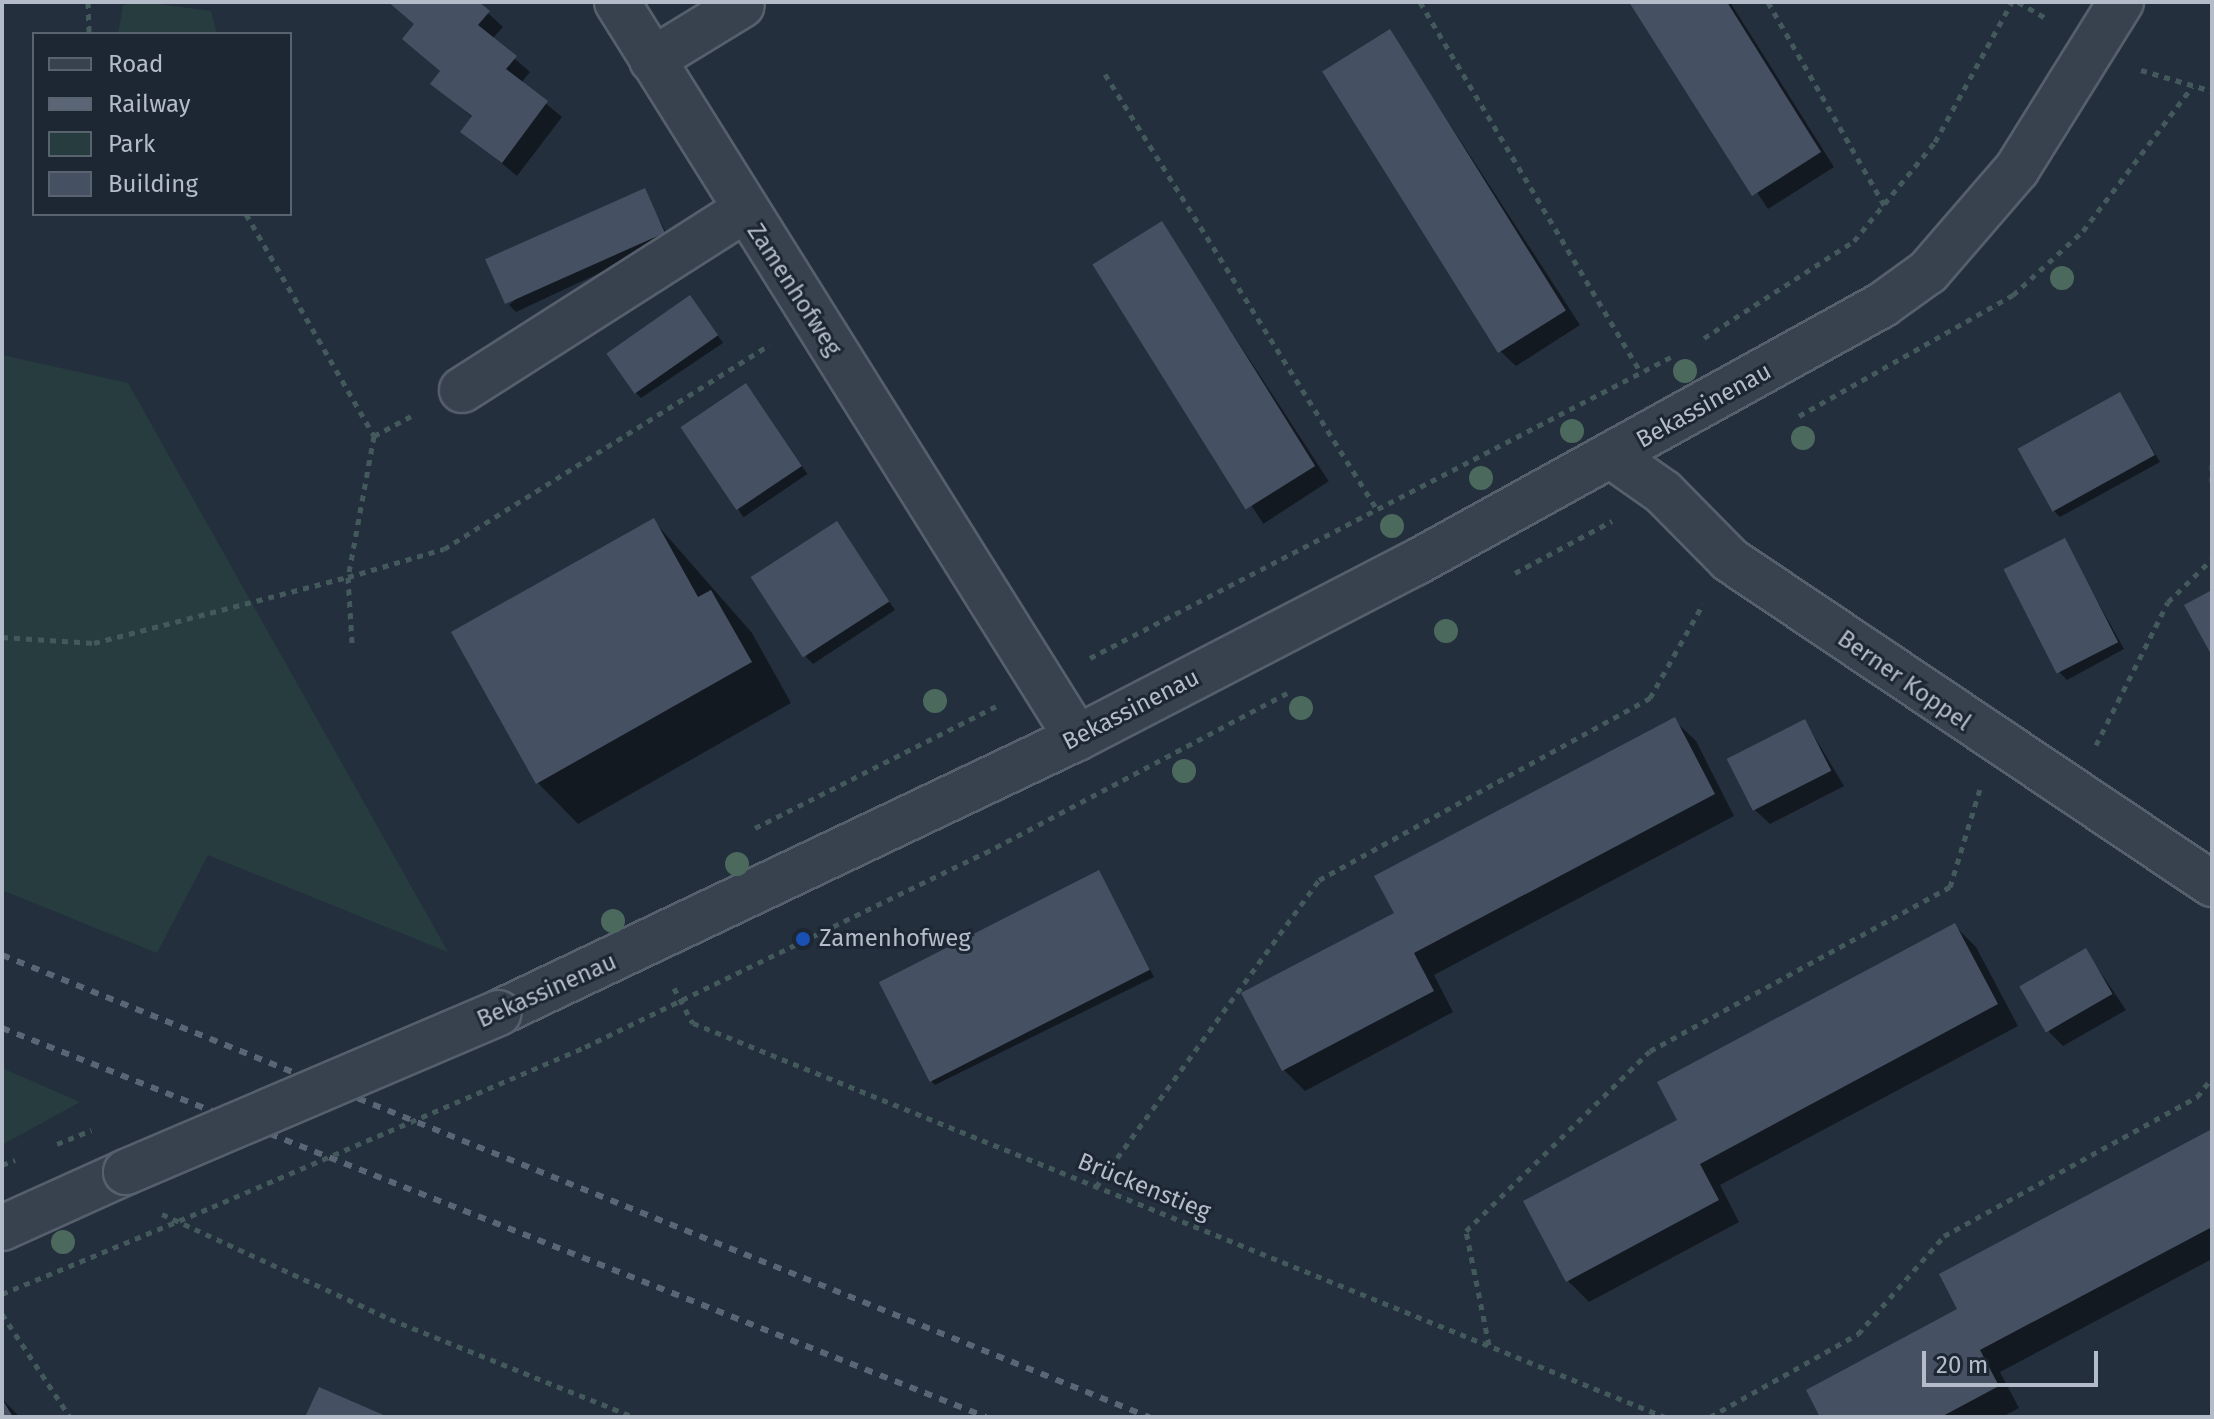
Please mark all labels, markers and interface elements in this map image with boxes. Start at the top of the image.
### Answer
legend [32,32,292,216]
text: Road [108,50,163,78]
text: Railway [108,90,191,118]
text: Park [108,130,155,158]
text: Building [108,170,198,198]
street label: Zamenhofweg [741,218,847,362]
street label: Bekassinenau [1632,357,1776,455]
street label: Berner Koppel [1832,624,1976,738]
street label: Bekassinenau [1058,663,1204,757]
place label: Zamenhofweg [819,925,971,953]
marker: Zamenhofweg [794,930,812,948]
street label: Bekassinenau [473,947,621,1035]
street label: Brückenstieg [1073,1147,1215,1227]
scale bar [1926,1335,2102,1385]
text: 20 m [1936,1351,1988,1379]

